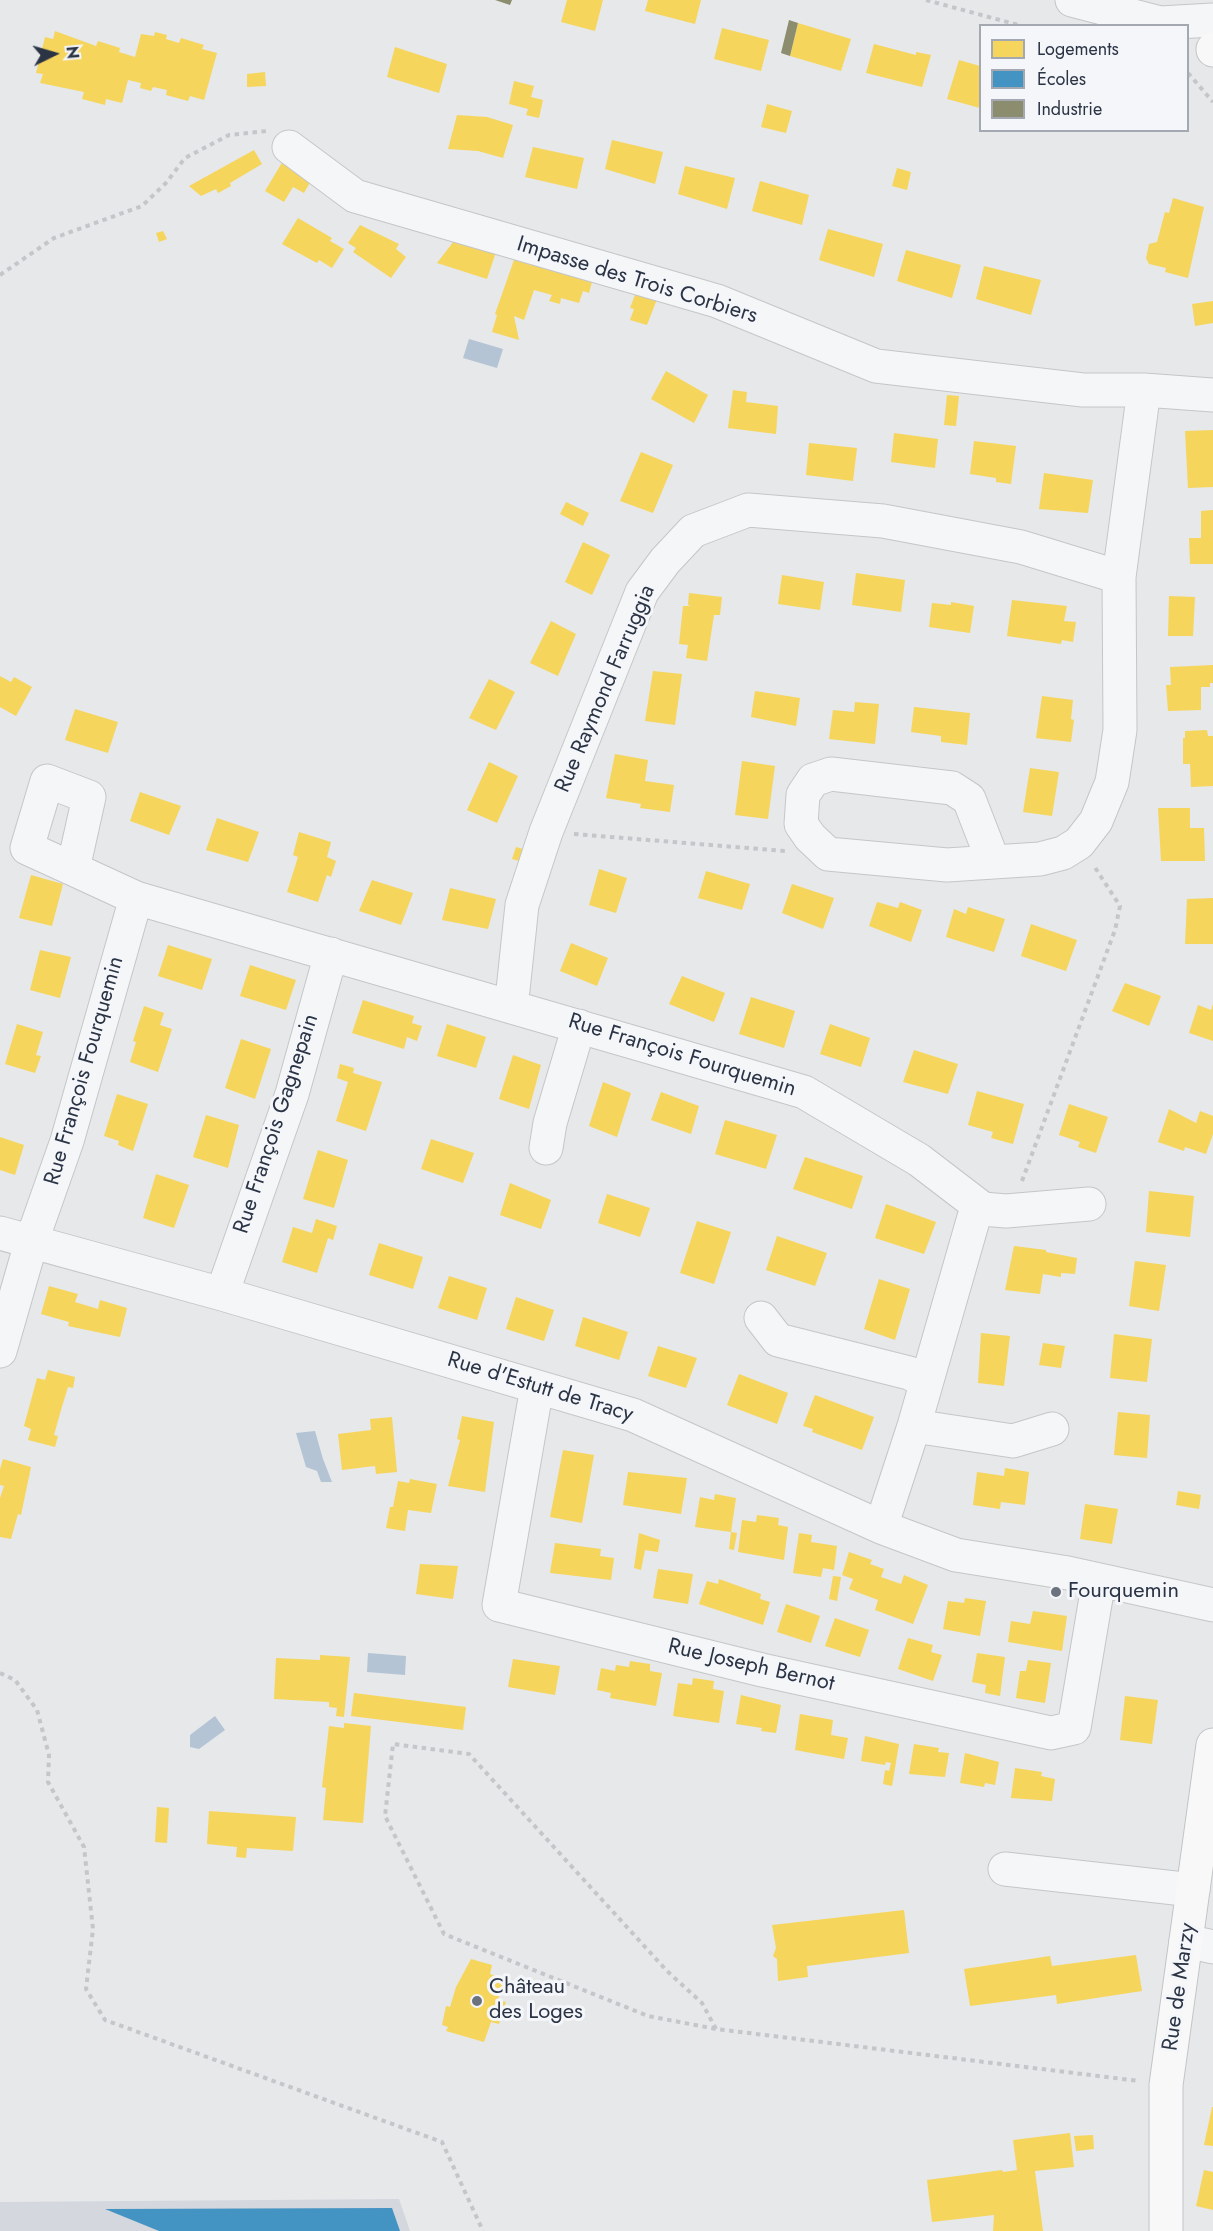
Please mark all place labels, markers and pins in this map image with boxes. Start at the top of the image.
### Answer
place label: Fourquemin [1068,1579,1179,1605]
marker: Fourquemin [1049,1585,1063,1599]
place label: Château des Loges [489,1975,583,2026]
marker: Château des Loges [470,1994,484,2008]

